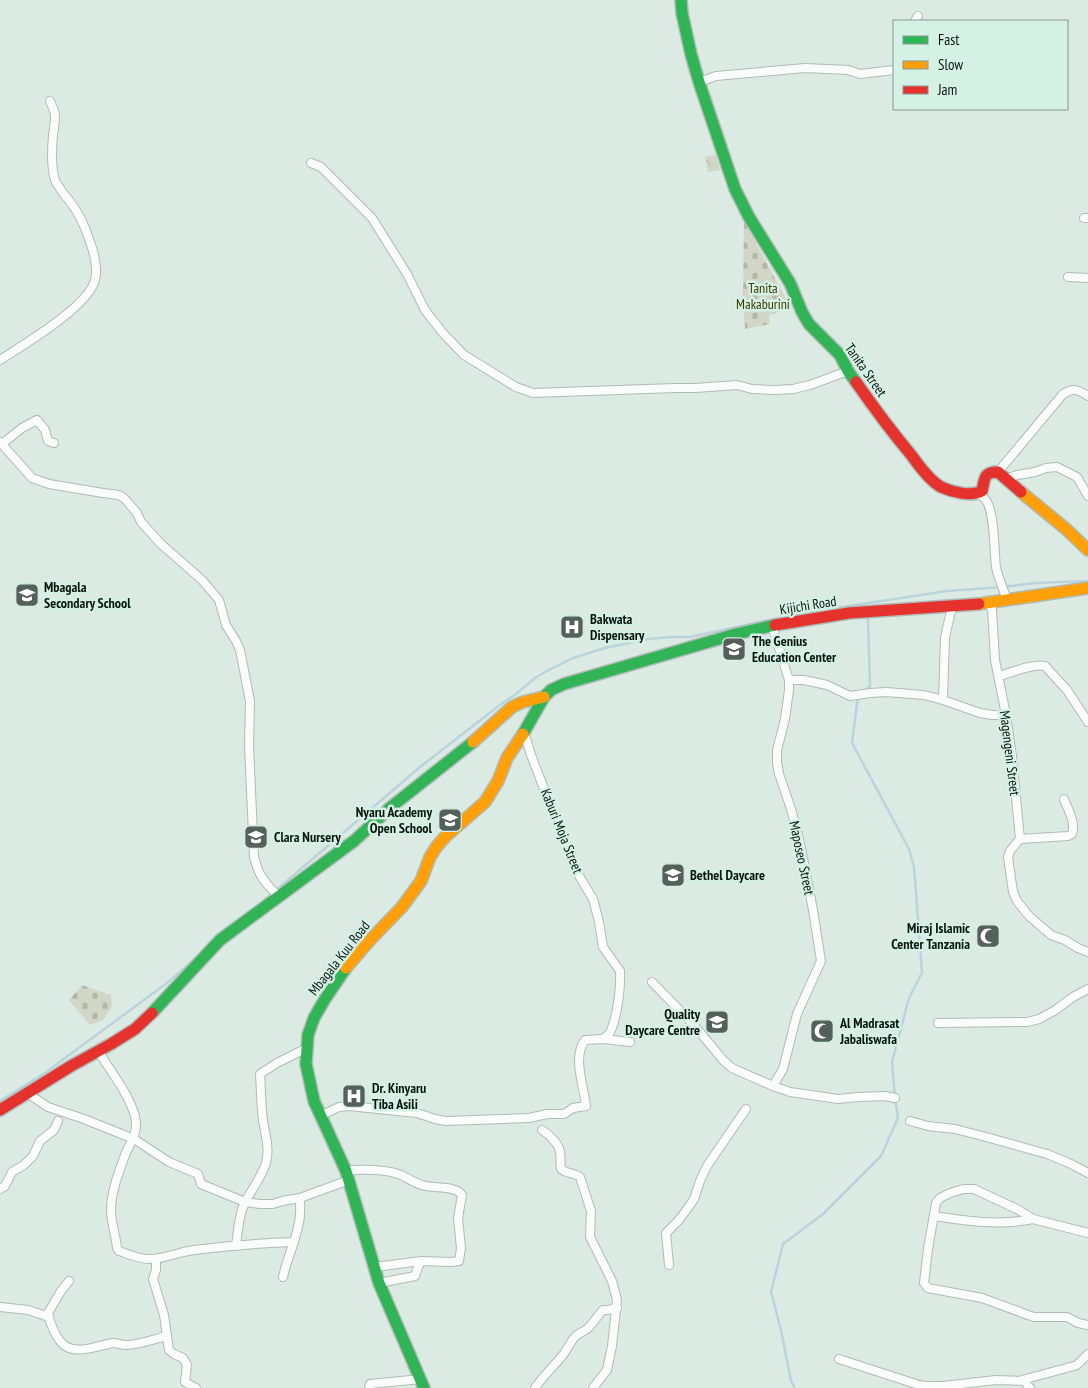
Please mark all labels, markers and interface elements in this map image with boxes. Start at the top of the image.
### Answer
legend [893,20,1068,110]
text: Fast [938,30,959,49]
text: Slow [938,55,963,74]
text: Jam [937,80,957,99]
park label: Tanita Makaburini [736,279,790,313]
street label: Tanita Street [841,340,891,400]
place label: Mbagala Secondary School [44,578,131,612]
school or university icon: Mbagala Secondary School [14,582,40,608]
street label: Kijichi Road [778,592,838,618]
place label: Bakwata Dispensary [590,610,645,644]
hospital icon: Bakwata Dispensary [559,614,585,640]
place label: The Genius Education Center [752,632,837,666]
school or university icon: The Genius Education Center [721,636,747,662]
street label: Magengeni Street [996,709,1024,797]
street label: Kaburi Moja Street [537,786,587,876]
place label: Nyaru Academy Open School [356,803,433,837]
school or university icon: Nyaru Academy Open School [437,807,463,833]
street label: Maposeo Street [785,819,819,897]
school or university icon: Clara Nursery [243,824,269,850]
place label: Clara Nursery [274,828,341,846]
school or university icon: Bethel Daycare [660,862,686,888]
place label: Bethel Daycare [690,866,765,884]
street label: Mbagala Kuu Road [304,917,374,999]
place label: Miraj Islamic Center Tanzania [891,919,970,953]
mosque icon: Miraj Islamic Center Tanzania [975,923,1001,949]
place label: Quality Daycare Centre [625,1005,700,1039]
school or university icon: Quality Daycare Centre [704,1009,730,1035]
place label: Al Madrasat Jabaliswafa [839,1014,899,1048]
mosque icon: Al Madrasat Jabaliswafa [809,1018,835,1044]
place label: Dr. Kinyaru Tiba Asili [372,1079,426,1113]
hospital icon: Dr. Kinyaru Tiba Asili [341,1083,367,1109]

